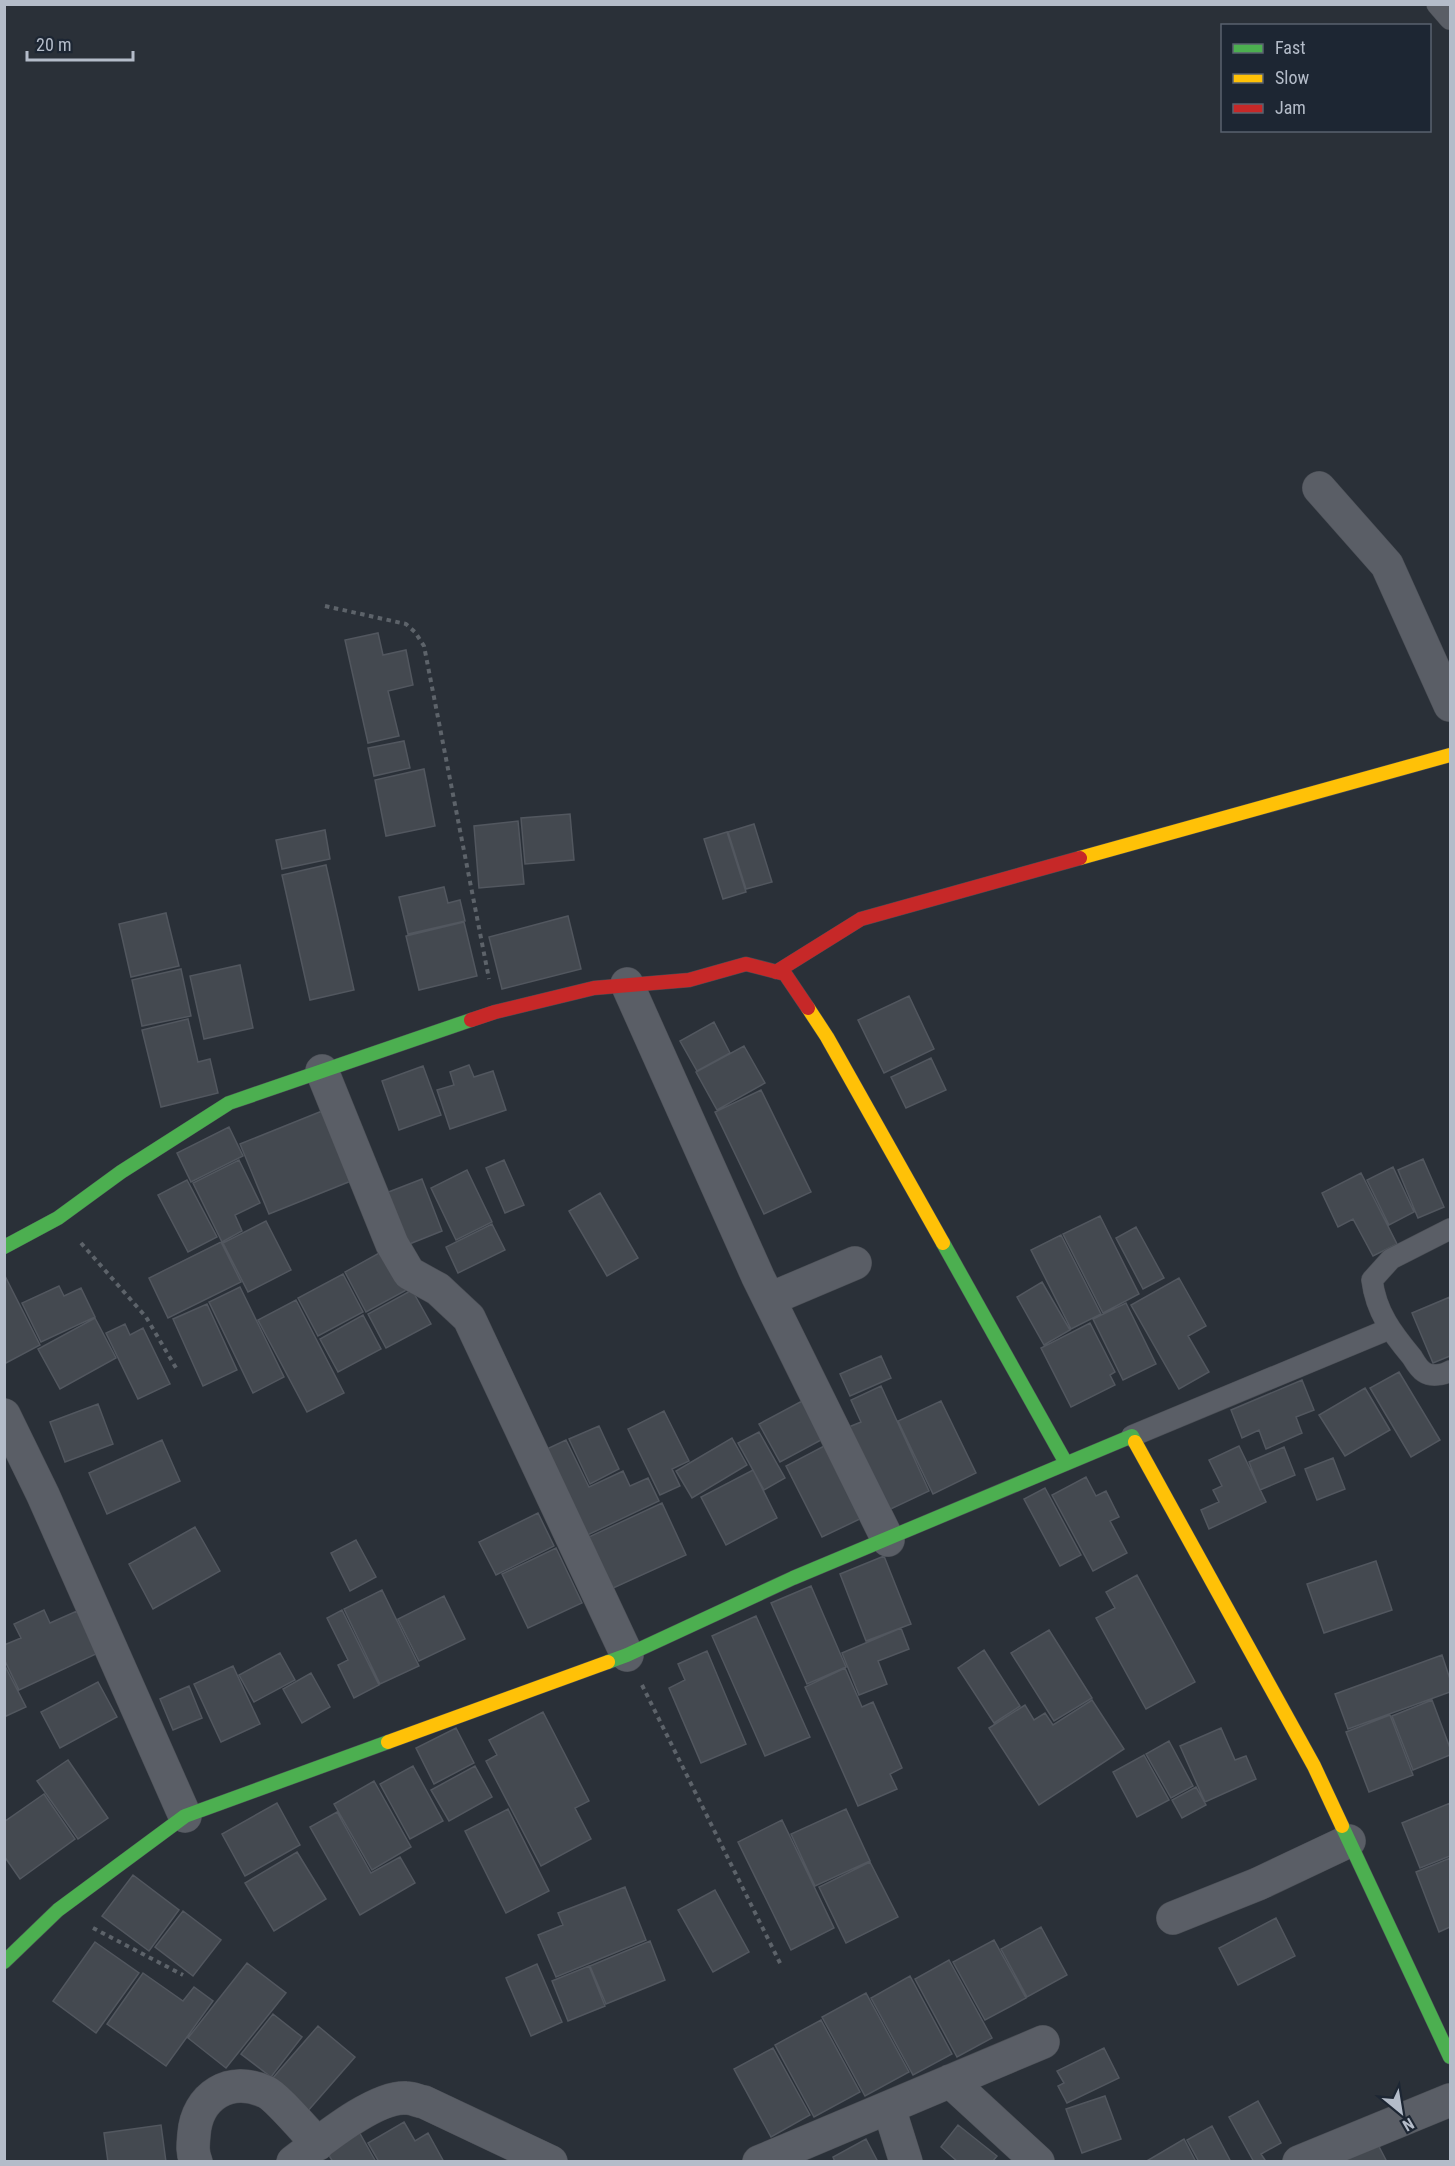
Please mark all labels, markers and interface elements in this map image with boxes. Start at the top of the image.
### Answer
scale bar [27,24,134,62]
legend [1221,24,1431,132]
text: 20 m [36,34,71,55]
text: Fast [1275,37,1306,58]
text: Slow [1275,67,1310,88]
text: Jam [1275,97,1306,118]
north arrow [1371,2082,1431,2142]
text: N [1399,2114,1417,2135]

